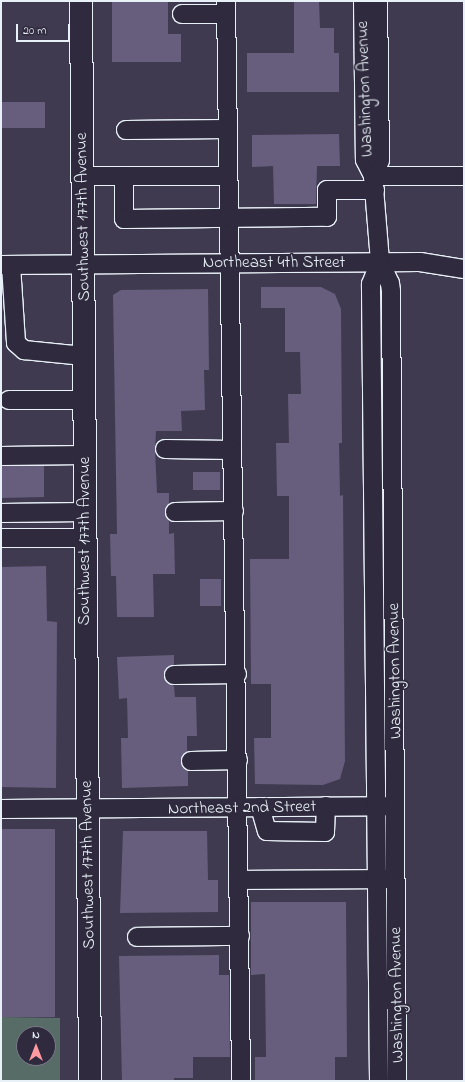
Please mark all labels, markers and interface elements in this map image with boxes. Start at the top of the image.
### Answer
scale bar [18,16,72,42]
street label: Washington Avenue [352,21,378,157]
text: 20 m [23,22,46,40]
street label: Southwest 177th Avenue [71,132,95,302]
street label: Northeast 4th Street [203,253,345,273]
street label: Southwest 177th Avenue [75,457,95,625]
street label: Washington Avenue [384,603,406,739]
street label: Southwest 177th Avenue [76,780,100,950]
street label: Northeast 2nd Street [168,797,316,819]
street label: Washington Avenue [386,927,408,1063]
north arrow [16,1026,56,1066]
text: N [32,1027,40,1043]

